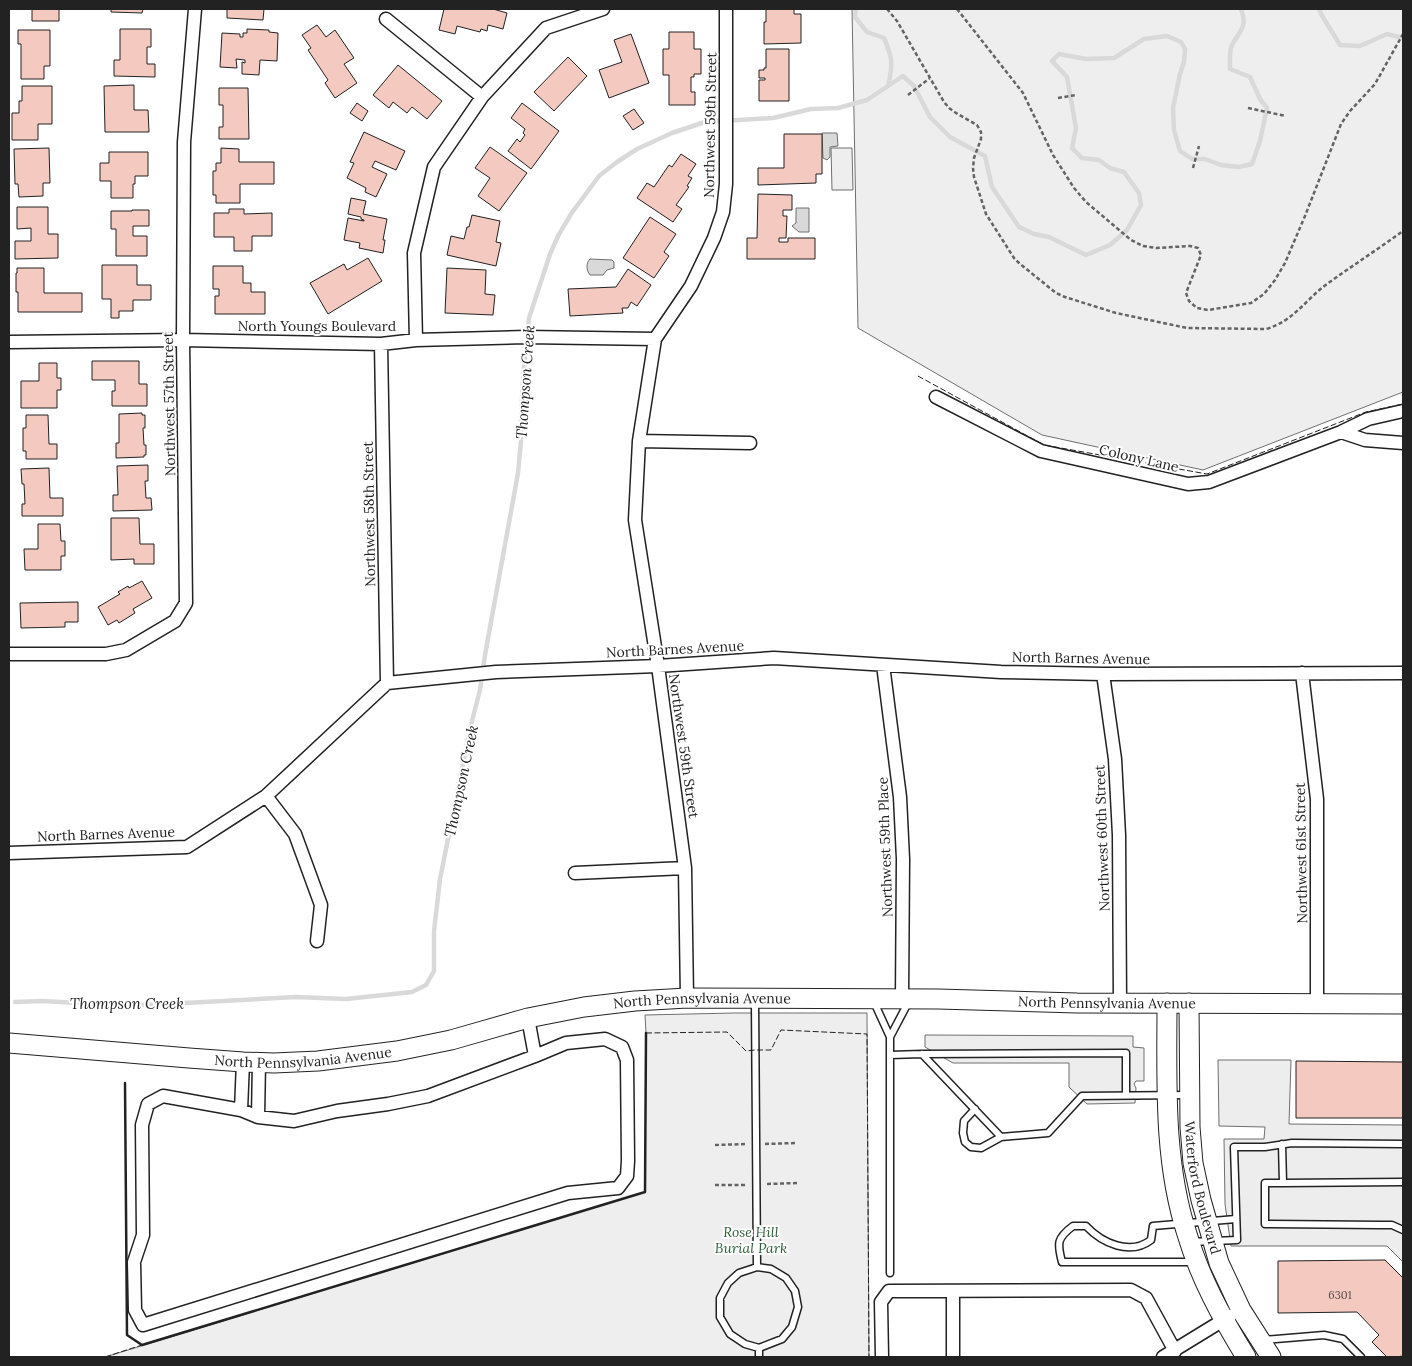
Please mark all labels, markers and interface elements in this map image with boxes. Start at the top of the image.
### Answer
street label: Northwest 59th Street [700,51,720,198]
street label: North Youngs Boulevard [238,317,396,335]
water label: Thompson Creek [512,324,538,440]
street label: Northwest 57th Street [159,331,179,476]
street label: Colony Lane [1097,440,1181,476]
street label: Northwest 58th Street [359,441,379,587]
street label: North Barnes Avenue [606,636,745,662]
street label: North Barnes Avenue [1012,648,1151,668]
street label: Northwest 59th Street [665,673,703,820]
water label: Thompson Creek [440,723,482,839]
street label: Northwest 60th Street [1090,764,1114,912]
street label: Northwest 59th Place [874,776,896,917]
street label: Northwest 61st Street [1291,782,1311,924]
street label: North Barnes Avenue [37,823,176,845]
street label: North Pennsylvania Avenue [612,989,791,1013]
street label: North Pennsylvania Avenue [1018,992,1196,1012]
water label: Thompson Creek [70,994,184,1013]
street label: North Pennsylvania Avenue [214,1043,393,1072]
street label: Waterford Boulevard [1181,1120,1225,1256]
park label: Rose Hill Burial Park [715,1223,787,1257]
house number: 6301 [1328,1288,1352,1302]

